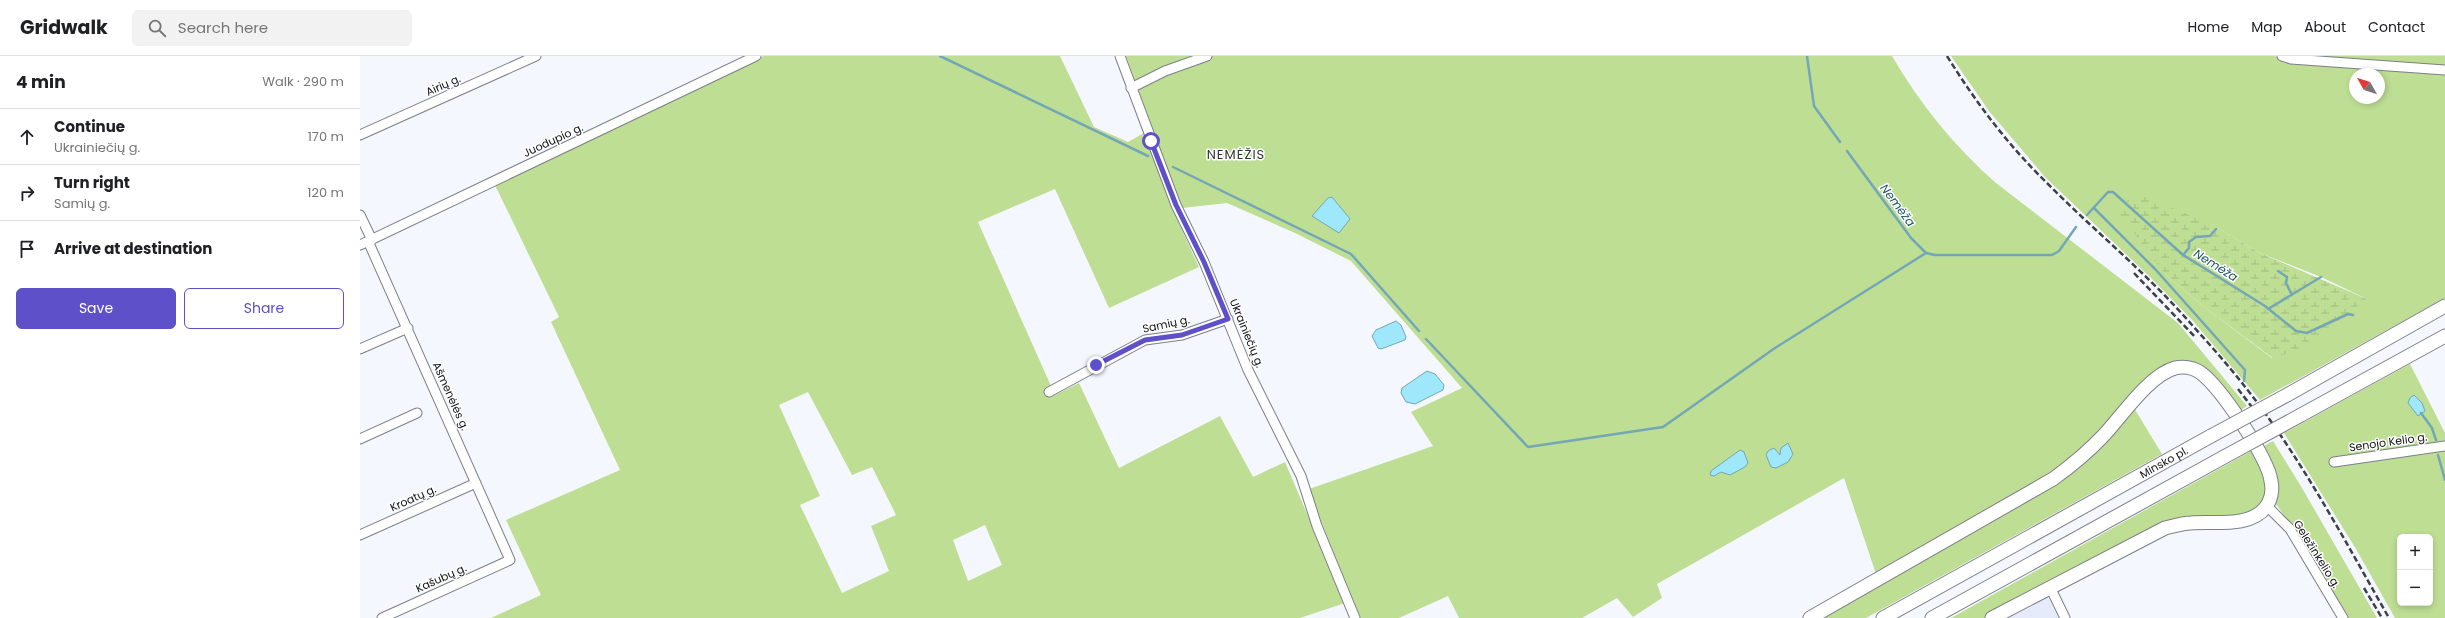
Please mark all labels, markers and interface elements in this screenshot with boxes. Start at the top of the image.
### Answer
search box [132,10,412,46]
text: Gridwalk [20,14,108,41]
icon: search [146,17,168,39]
text: Search here [178,17,268,38]
text: Home [2187,17,2229,37]
text: Map [2251,17,2282,37]
text: About [2304,17,2346,37]
text: Contact [2368,17,2425,37]
north arrow [2349,68,2385,104]
text: 4 min [16,70,66,94]
street label: Airių g. [423,70,463,100]
text: Walk · 290 m [262,72,344,91]
text: Continue [54,116,125,137]
street label: Juodupio g. [520,119,586,161]
icon: ahead [16,126,38,148]
text: 170 m [308,127,344,146]
route start [1142,132,1160,150]
text: Ukrainiečių g. [54,138,140,157]
district label: NEMĖŽIS [1207,145,1265,164]
text: Turn right [54,172,130,193]
water label: Nemėža [1876,180,1920,230]
icon: right [16,182,38,204]
text: 120 m [307,183,344,202]
text: Samių g. [54,194,110,213]
icon: arrive [16,238,38,260]
text: Arrive at destination [54,238,212,259]
water label: Nemėža [2191,245,2241,285]
button: Save [16,288,176,329]
button: Share [184,288,344,329]
street label: Ukrainiečių g. [1226,296,1268,370]
street label: Samių g. [1141,311,1191,337]
route end [1087,356,1105,374]
street label: Ašmenėlės g. [429,359,473,433]
street label: Senojo Kelio g. [2348,429,2428,455]
street label: Minsko pl. [2137,442,2191,482]
street label: Kroatų g. [387,481,439,515]
street label: Geležinkelio g. [2290,517,2344,591]
map controls [2397,534,2433,606]
button: + [2397,534,2433,570]
street label: Kašubų g. [413,560,469,596]
button: − [2397,570,2433,606]

